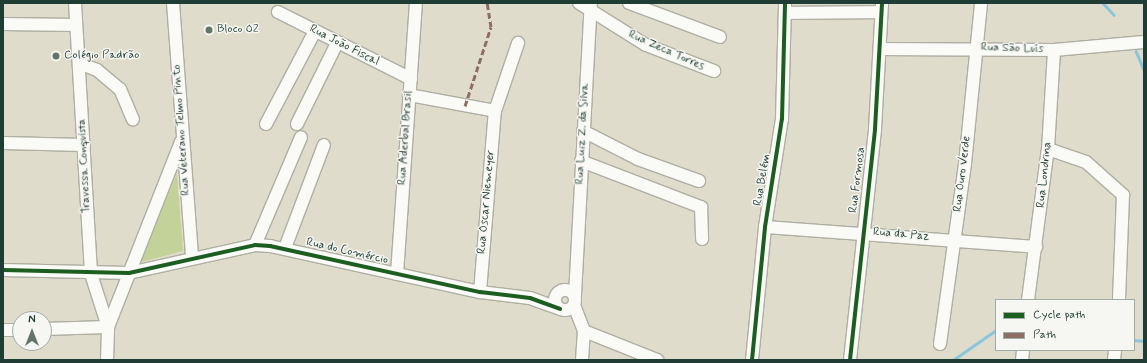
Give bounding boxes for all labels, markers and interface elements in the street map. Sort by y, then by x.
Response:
street label: Rua João Fiscal [307,22,381,70]
place label: Bloco O2 [217,23,259,37]
marker: Bloco O2 [204,25,214,35]
street label: Rua Zeca Torres [625,28,707,74]
street label: Rua São Luís [980,41,1044,57]
place label: Colégio Padrão [64,49,138,63]
marker: Colégio Padrão [51,51,61,61]
street label: Rua Veterano Telmo Pinto [170,64,194,196]
street label: Rua Luiz Z. da Silva [573,84,593,184]
street label: Rua Aderbal Brasil [396,90,416,186]
street label: Travessa Conquista [75,117,95,215]
street label: Rua Ouro Verde [951,136,975,212]
street label: Rua Londrina [1034,140,1056,210]
street label: Rua Formosa [847,145,869,215]
street label: Rua Oscar Niemeyer [475,149,499,255]
street label: Rua Belém [751,153,775,207]
street label: Rua da Paz [873,225,929,245]
street label: Rua do Comércio [304,236,390,268]
legend [995,299,1135,351]
text: Cycle path [1033,307,1085,323]
north arrow [12,311,52,351]
text: N [28,313,36,327]
text: Path [1033,327,1056,343]

